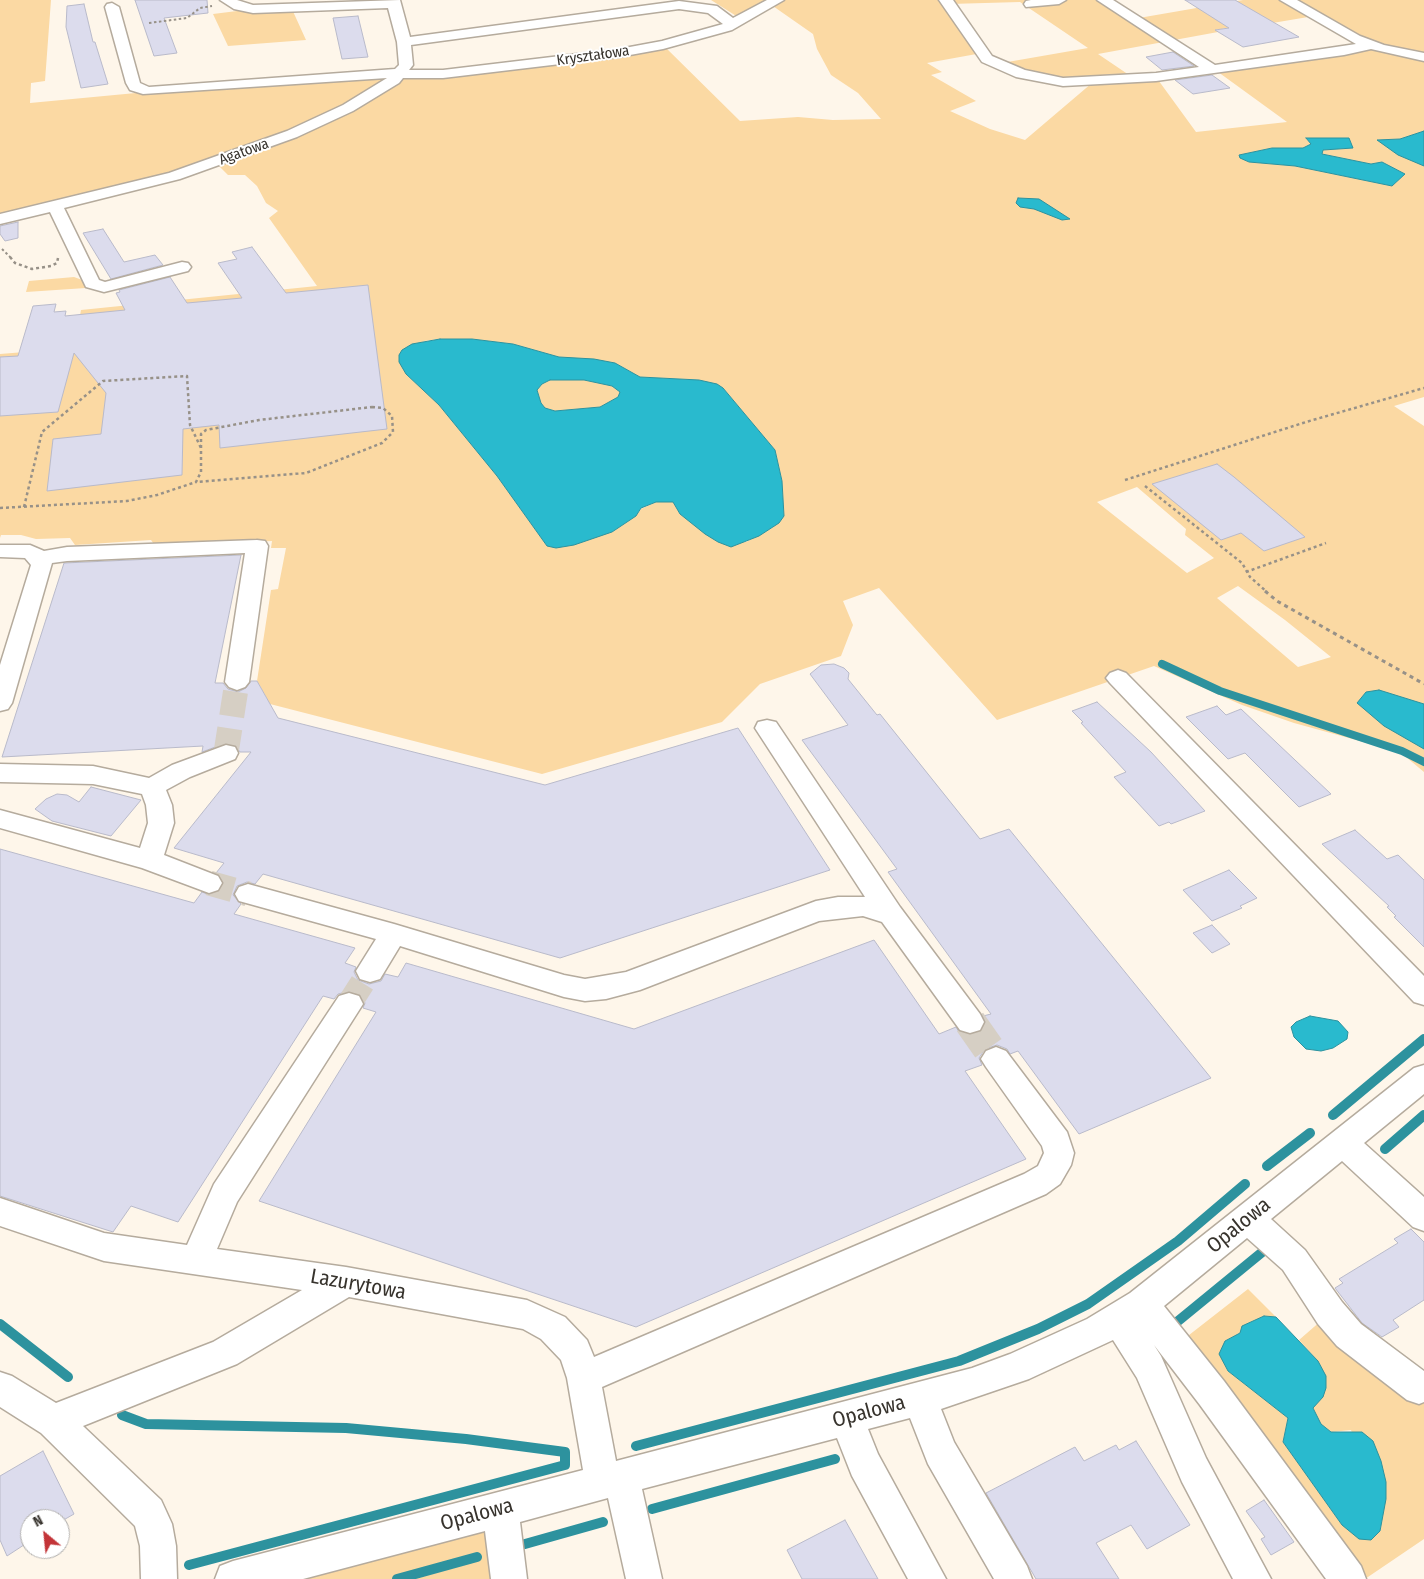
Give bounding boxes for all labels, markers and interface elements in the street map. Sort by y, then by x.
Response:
street label: Kryształowa [556,42,630,70]
street label: Agatowa [217,135,271,169]
street label: Opalowa [1202,1193,1276,1259]
street label: Lazurytowa [308,1264,408,1306]
street label: Opalowa [830,1390,908,1434]
street label: Opalowa [438,1493,516,1537]
north arrow [20,1509,70,1559]
text: N [30,1512,46,1531]

